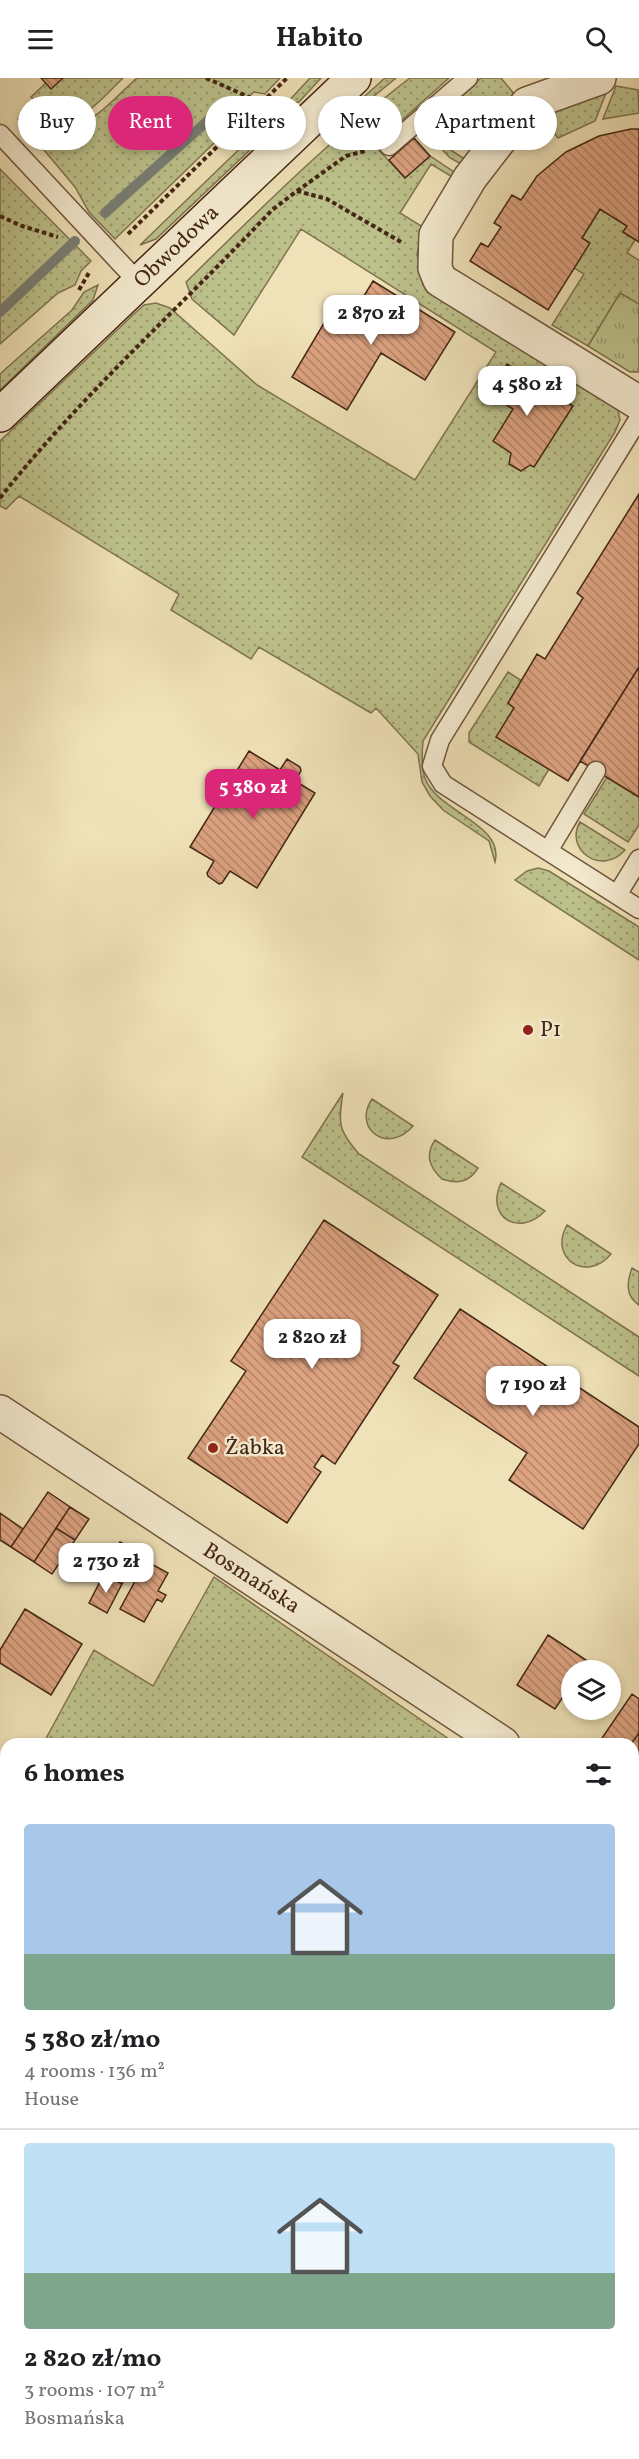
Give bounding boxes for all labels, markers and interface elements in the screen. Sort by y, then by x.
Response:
text: Habito [276,20,363,58]
icon: menu [24,23,57,56]
icon: search [582,23,615,56]
chip: Buy [18,96,96,150]
chip: Rent [108,96,193,150]
chip: Filters [205,96,306,150]
chip: New [318,96,402,150]
chip: Apartment [414,96,557,150]
street label: Obwodowa [127,198,227,296]
pin: 2 870 zł [309,295,433,346]
text: 2 870 zł [337,300,405,328]
pin: 4 580 zł [465,366,589,417]
text: 4 580 zł [492,371,562,399]
pin: 5 380 zł [191,769,315,820]
text: 5 380 zł [219,774,287,802]
place label: P1 [540,1015,561,1046]
marker: P1 [521,1023,535,1037]
pin: 2 820 zł [250,1319,374,1370]
text: 2 820 zł [278,1324,346,1352]
pin: 7 190 zł [471,1366,595,1417]
text: 7 190 zł [500,1371,566,1399]
place label: Żabka [225,1433,285,1464]
marker: Żabka [206,1441,220,1455]
street label: Bosmańska [196,1536,306,1622]
pin: 2 730 zł [44,1543,168,1594]
text: 2 730 zł [73,1548,139,1576]
map controls [561,1660,621,1720]
button: layers [561,1660,621,1720]
text: 6 homes [24,1756,125,1792]
icon: filters [582,1758,615,1791]
icon: home [266,1863,374,1971]
text: 5 380 zł/mo [24,2022,160,2058]
text: 4 rooms · 136 m² [24,2058,165,2086]
text: House [24,2086,79,2114]
icon: home [266,2182,374,2290]
text: 2 820 zł/mo [24,2341,161,2377]
text: 3 rooms · 107 m² [24,2377,165,2405]
text: Bosmańska [24,2405,125,2433]

